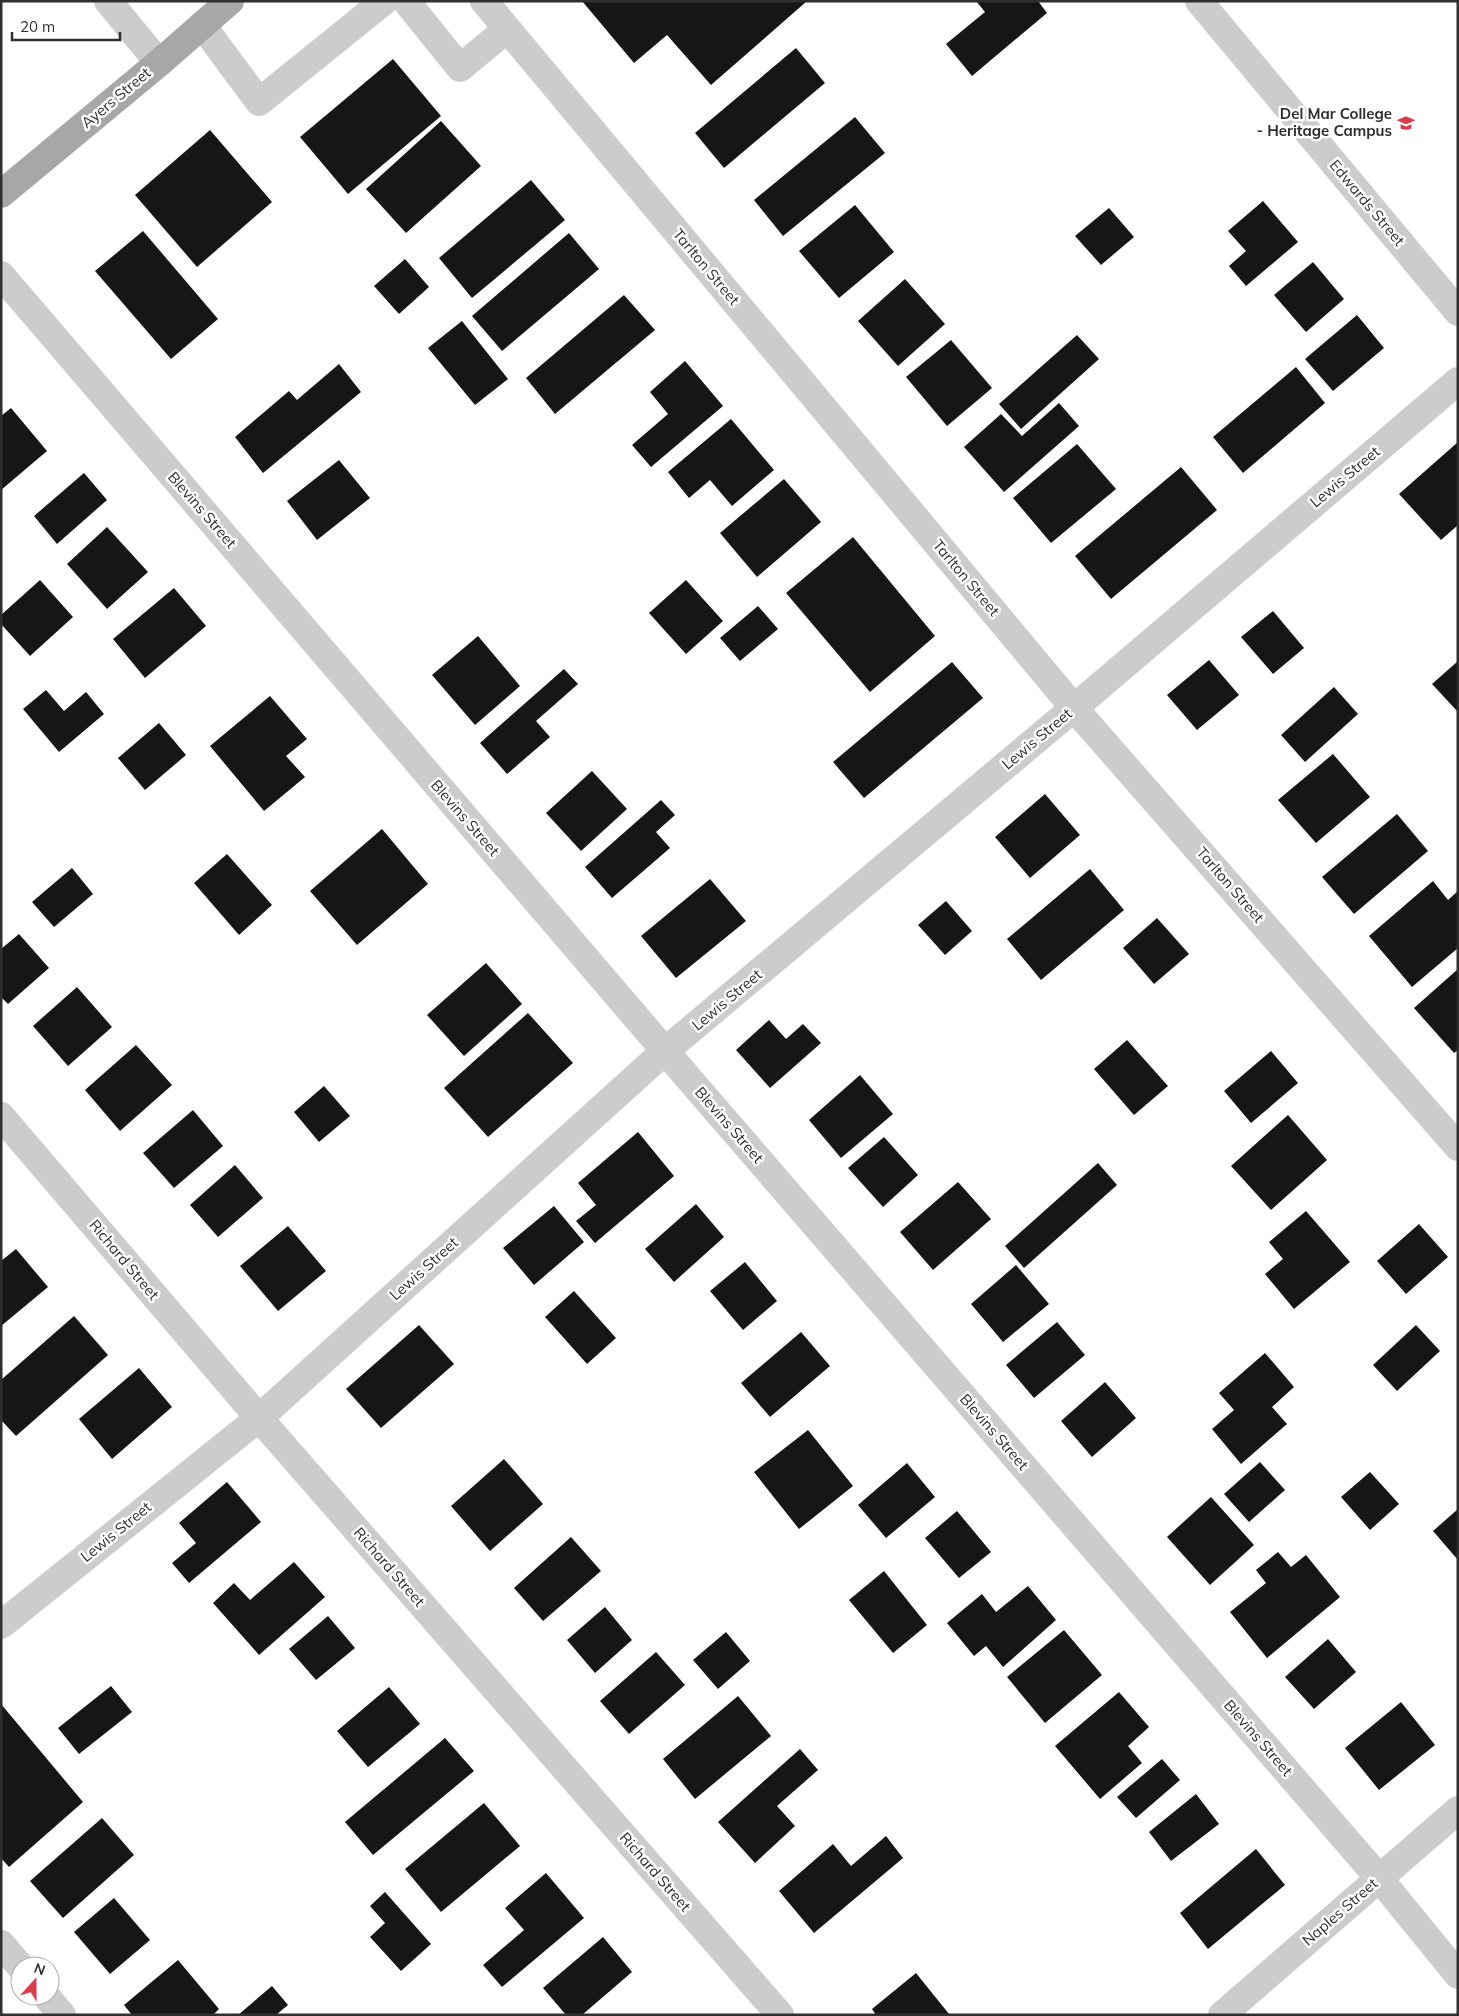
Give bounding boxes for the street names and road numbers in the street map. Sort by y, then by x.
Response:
street label: Ayers Street [77,63,154,132]
street label: Edwards Street [1326,156,1409,250]
street label: Tarlton Street [669,225,744,309]
street label: Lewis Street [1306,442,1384,511]
street label: Blevins Street [164,468,241,552]
street label: Tarlton Street [929,536,1004,620]
street label: Lewis Street [998,704,1076,773]
street label: Blevins Street [427,776,504,860]
street label: Tarlton Street [1192,843,1268,926]
street label: Lewis Street [688,965,766,1034]
street label: Blevins Street [691,1083,768,1167]
street label: Richard Street [85,1216,163,1304]
street label: Lewis Street [385,1233,462,1304]
street label: Blevins Street [956,1390,1033,1474]
street label: Lewis Street [76,1497,155,1566]
street label: Richard Street [350,1523,429,1610]
street label: Blevins Street [1220,1696,1297,1780]
street label: Richard Street [616,1828,695,1915]
street label: Naples Street [1298,1874,1381,1950]

